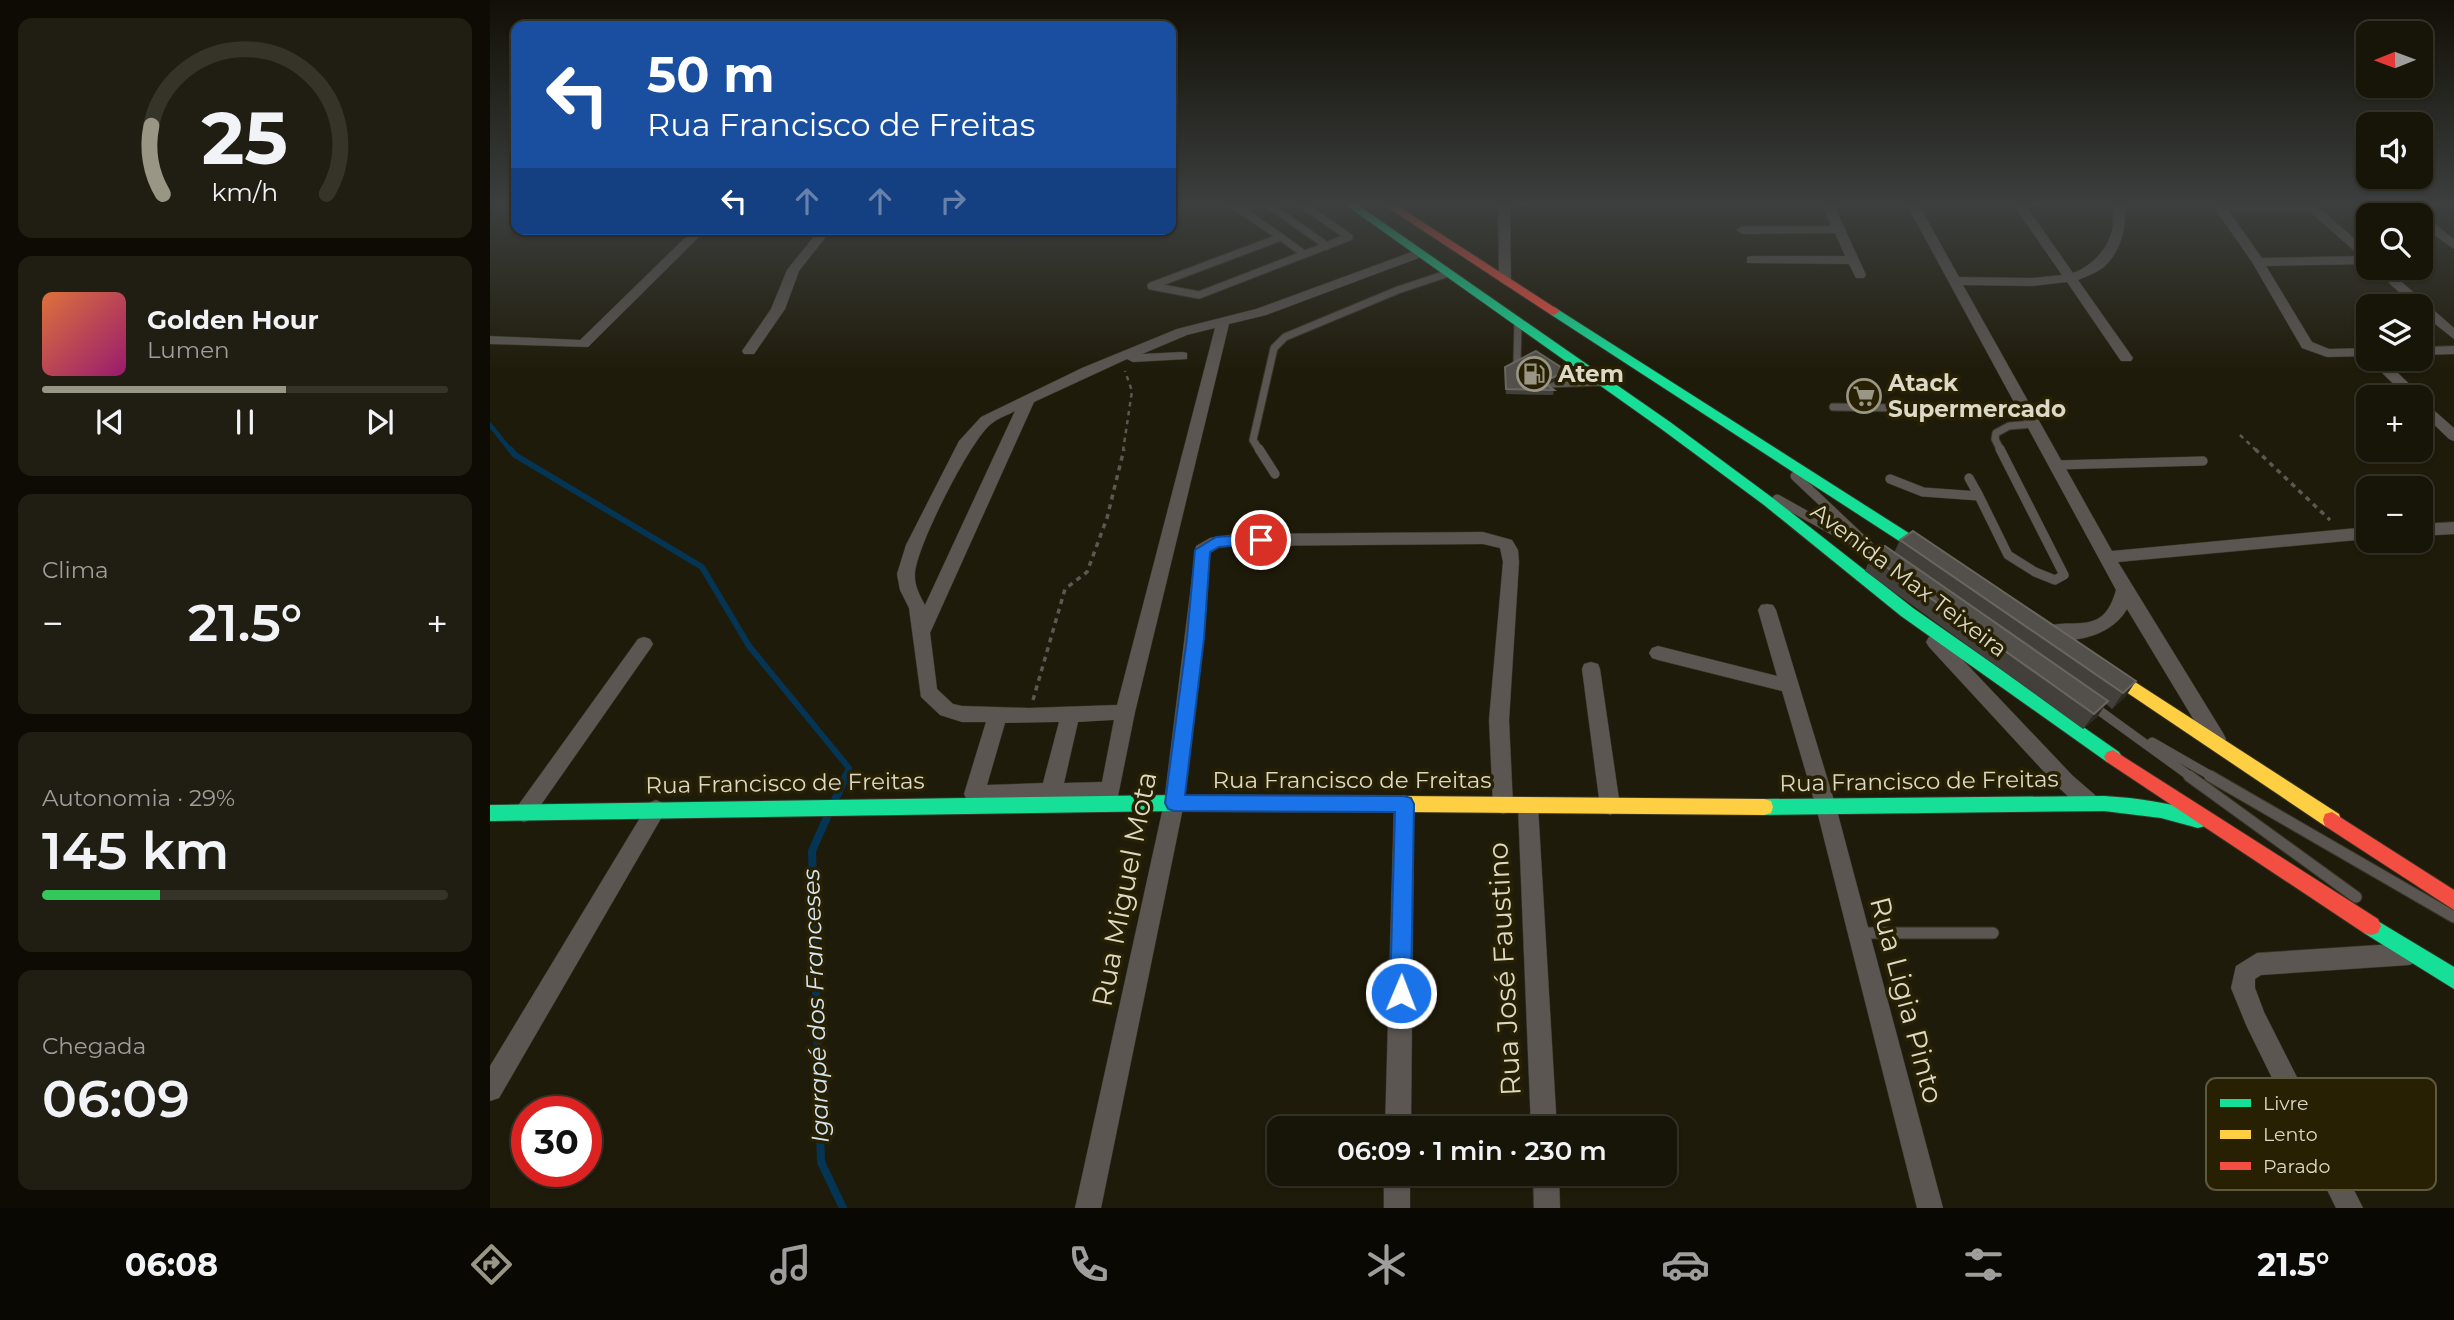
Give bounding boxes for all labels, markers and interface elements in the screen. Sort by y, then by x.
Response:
north arrow [2356,21,2432,98]
map controls [2356,21,2433,553]
text: 50 m [647,45,775,104]
icon: left [532,49,623,140]
text: 25 [202,94,288,182]
text: Rua Francisco de Freitas [647,105,1035,144]
button: sound [2356,112,2433,189]
text: km/h [212,177,278,207]
icon: left [715,182,753,220]
icon: ahead [788,182,826,220]
icon: ahead [861,182,899,220]
icon: right [934,182,972,220]
button: search [2356,203,2433,280]
button: layers [2356,294,2433,371]
text: Golden Hour [147,304,319,336]
text: Lumen [147,336,230,364]
fuel station icon: Atem [1515,355,1553,393]
place label: Atem [1557,360,1624,388]
place label: Atack Supermercado [1887,369,2066,423]
supermarket icon: Atack Supermercado [1845,377,1883,415]
button: + [2356,385,2433,462]
icon: previous [91,403,129,441]
icon: pause [226,403,264,441]
icon: next [361,403,399,441]
button: − [2356,476,2433,553]
street label: Avenida Max Teixeira [1805,497,2013,663]
pin [1231,510,1291,570]
icon: arrive [1242,521,1280,559]
text: Clima [42,556,109,584]
text: 21.5° [188,591,302,654]
text: − [42,600,64,647]
text: + [426,600,448,647]
street label: Rua Francisco de Freitas [1779,765,2059,797]
street label: Rua Francisco de Freitas [1212,766,1492,794]
street label: Rua Francisco de Freitas [645,767,925,799]
street label: Rua Miguel Mota [1085,769,1163,1009]
text: Autonomia · 29% [42,784,235,812]
text: 145 km [42,819,229,882]
street label: Rua José Faustino [1480,841,1528,1097]
water label: Igarapé dos Franceses [796,868,835,1144]
street label: Rua Ligia Pinto [1863,893,1951,1107]
position arrow [1364,956,1438,1030]
text: Chegada [42,1032,146,1060]
text: 06:09 [42,1067,190,1130]
legend [2206,1078,2436,1190]
text: Livre [2263,1092,2308,1115]
speed limit sign: 30 [511,1096,602,1187]
text: Lento [2263,1123,2318,1146]
text: 06:09 · 1 min · 230 m [1337,1135,1607,1167]
text: Parado [2263,1155,2331,1178]
icon: directions [467,1240,516,1289]
icon: music [766,1240,815,1289]
icon: phone [1064,1240,1113,1289]
icon: climate [1362,1240,1411,1289]
icon: car [1661,1240,1710,1289]
icon: filters [1959,1240,2008,1289]
text: 06:08 [125,1245,218,1284]
text: 21.5° [2257,1245,2329,1284]

